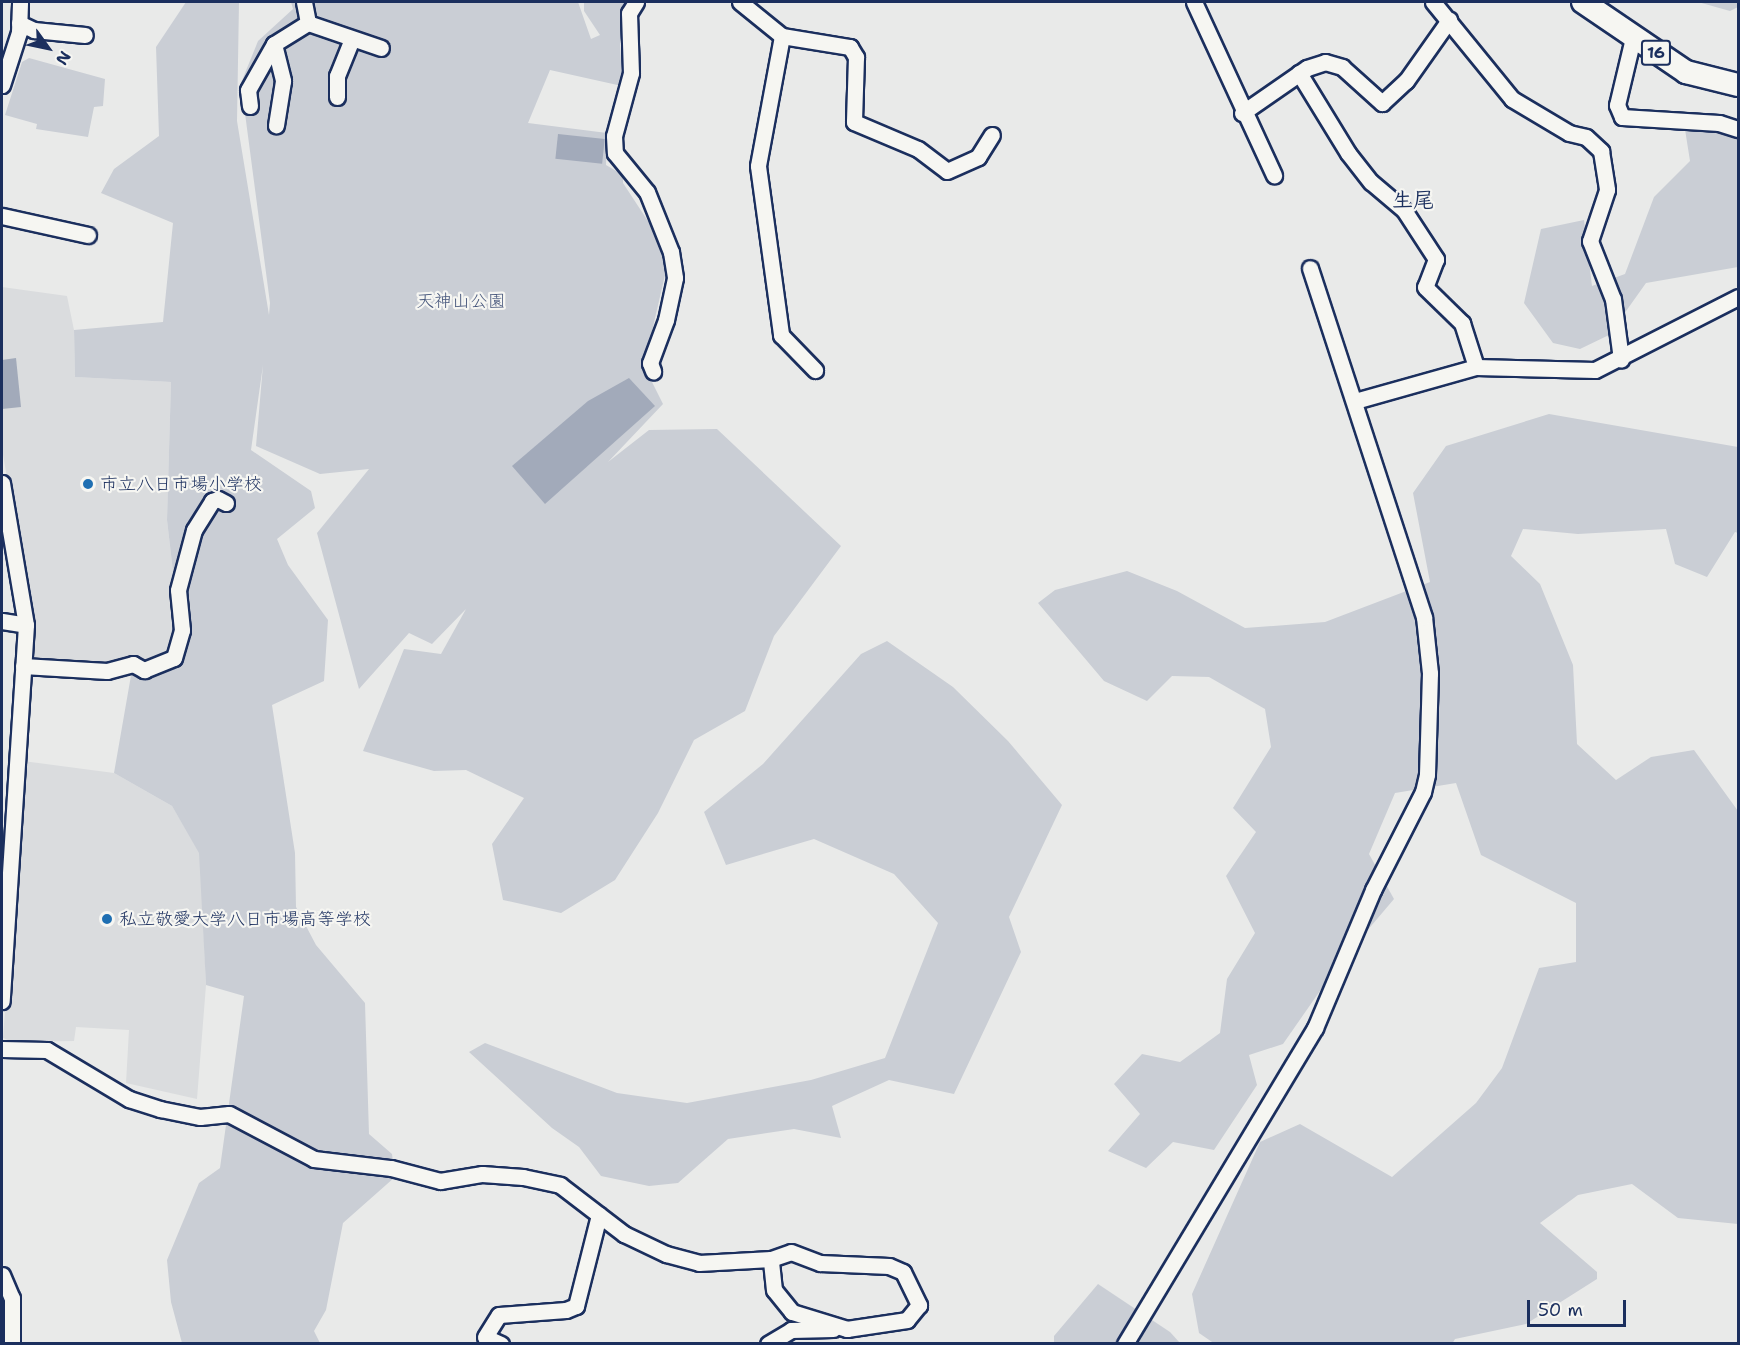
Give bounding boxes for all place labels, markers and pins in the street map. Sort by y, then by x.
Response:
place label: 市立八日市場小学校 [100,473,262,495]
marker: 市立八日市場小学校 [81,477,95,491]
place label: 私立敬愛大学八日市場高等学校 [119,908,371,930]
marker: 私立敬愛大学八日市場高等学校 [100,912,114,926]

